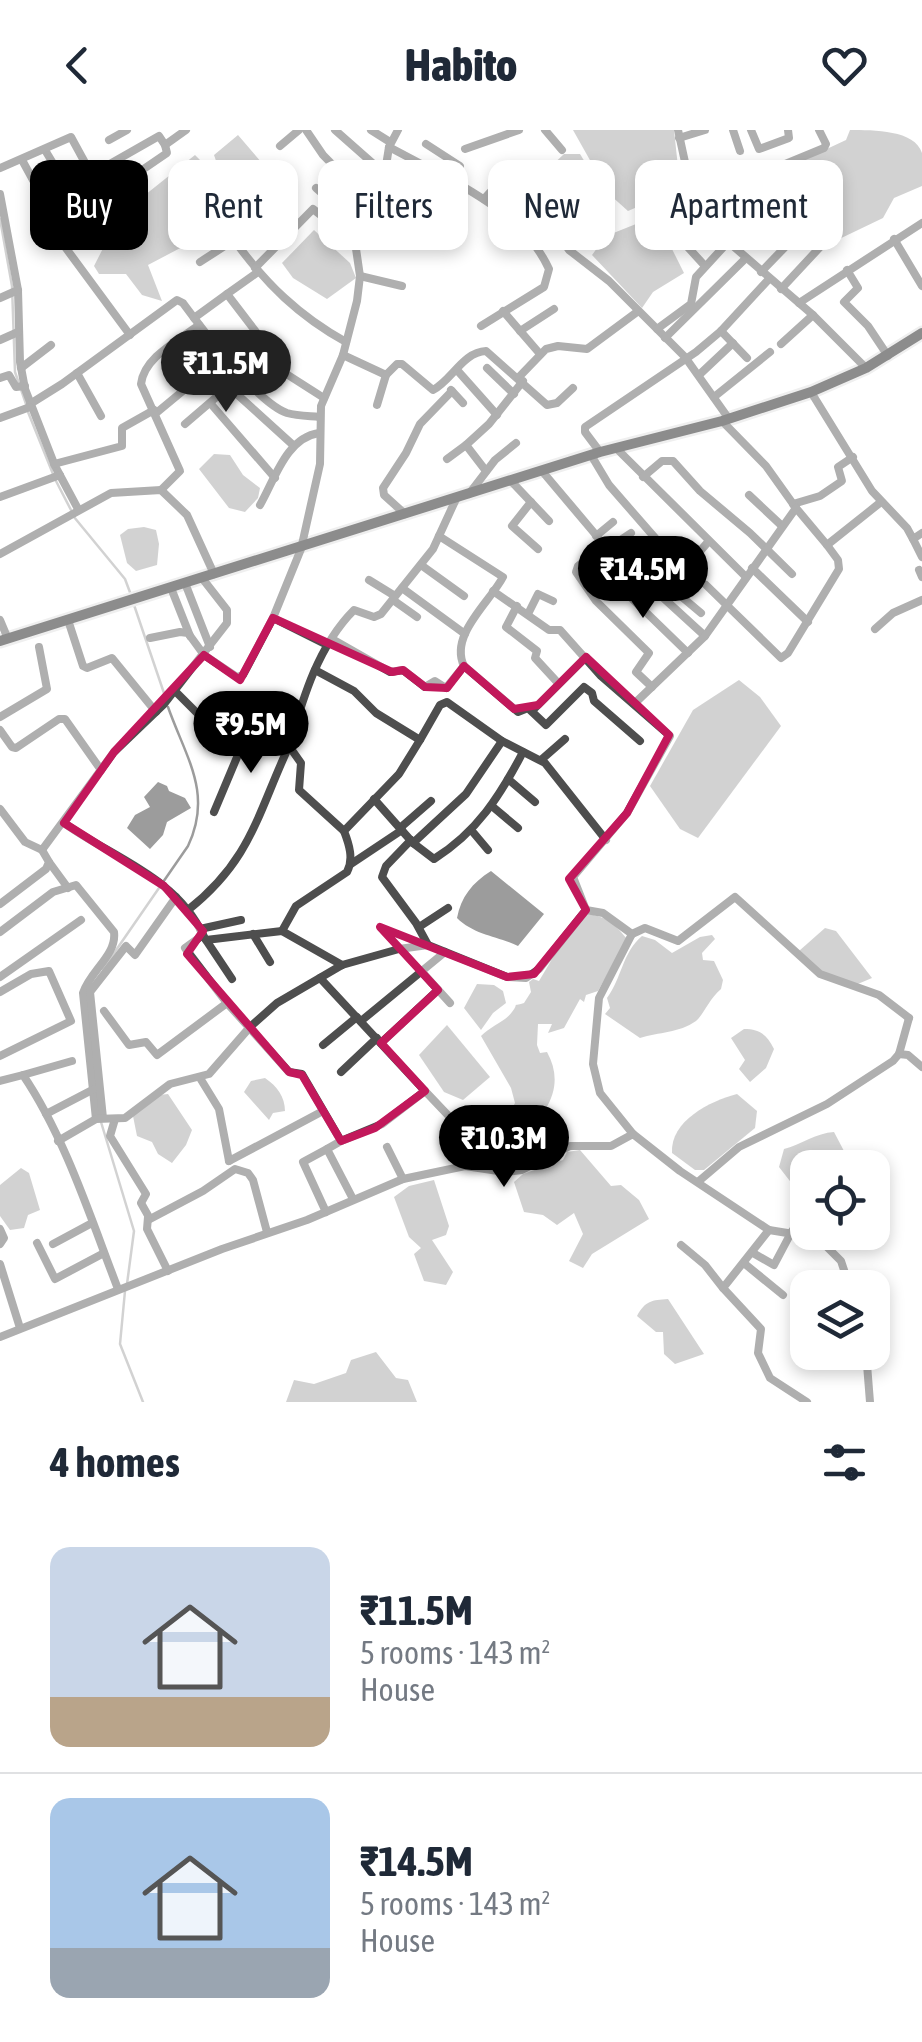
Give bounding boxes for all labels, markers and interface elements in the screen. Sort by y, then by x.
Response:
icon: back [50,38,105,93]
icon: heart [817,38,872,93]
text: Habito [405,39,517,91]
chip: Buy [30,160,148,250]
chip: Rent [168,160,298,250]
chip: Filters [318,160,468,250]
chip: New [488,160,615,250]
chip: Apartment [635,160,843,250]
pin: ₹11.5M [145,330,307,415]
text: ₹11.5M [183,344,269,381]
pin: ₹14.5M [562,536,724,621]
text: ₹14.5M [600,550,686,587]
pin: ₹9.5M [181,691,321,776]
text: ₹9.5M [216,705,286,742]
pin: ₹10.3M [423,1105,585,1190]
text: ₹10.3M [461,1119,547,1156]
map controls [790,1150,890,1370]
button: locate [790,1150,890,1250]
button: layers [790,1270,890,1370]
icon: filters [817,1435,872,1490]
text: 4 homes [50,1438,180,1486]
text: ₹11.5M [360,1586,473,1634]
icon: home [130,1587,250,1707]
text: 5 rooms · 143 m² [360,1634,550,1671]
text: House [360,1671,435,1708]
text: ₹14.5M [360,1837,473,1885]
icon: home [130,1838,250,1958]
text: 5 rooms · 143 m² [360,1885,550,1922]
text: House [360,1922,435,1959]

